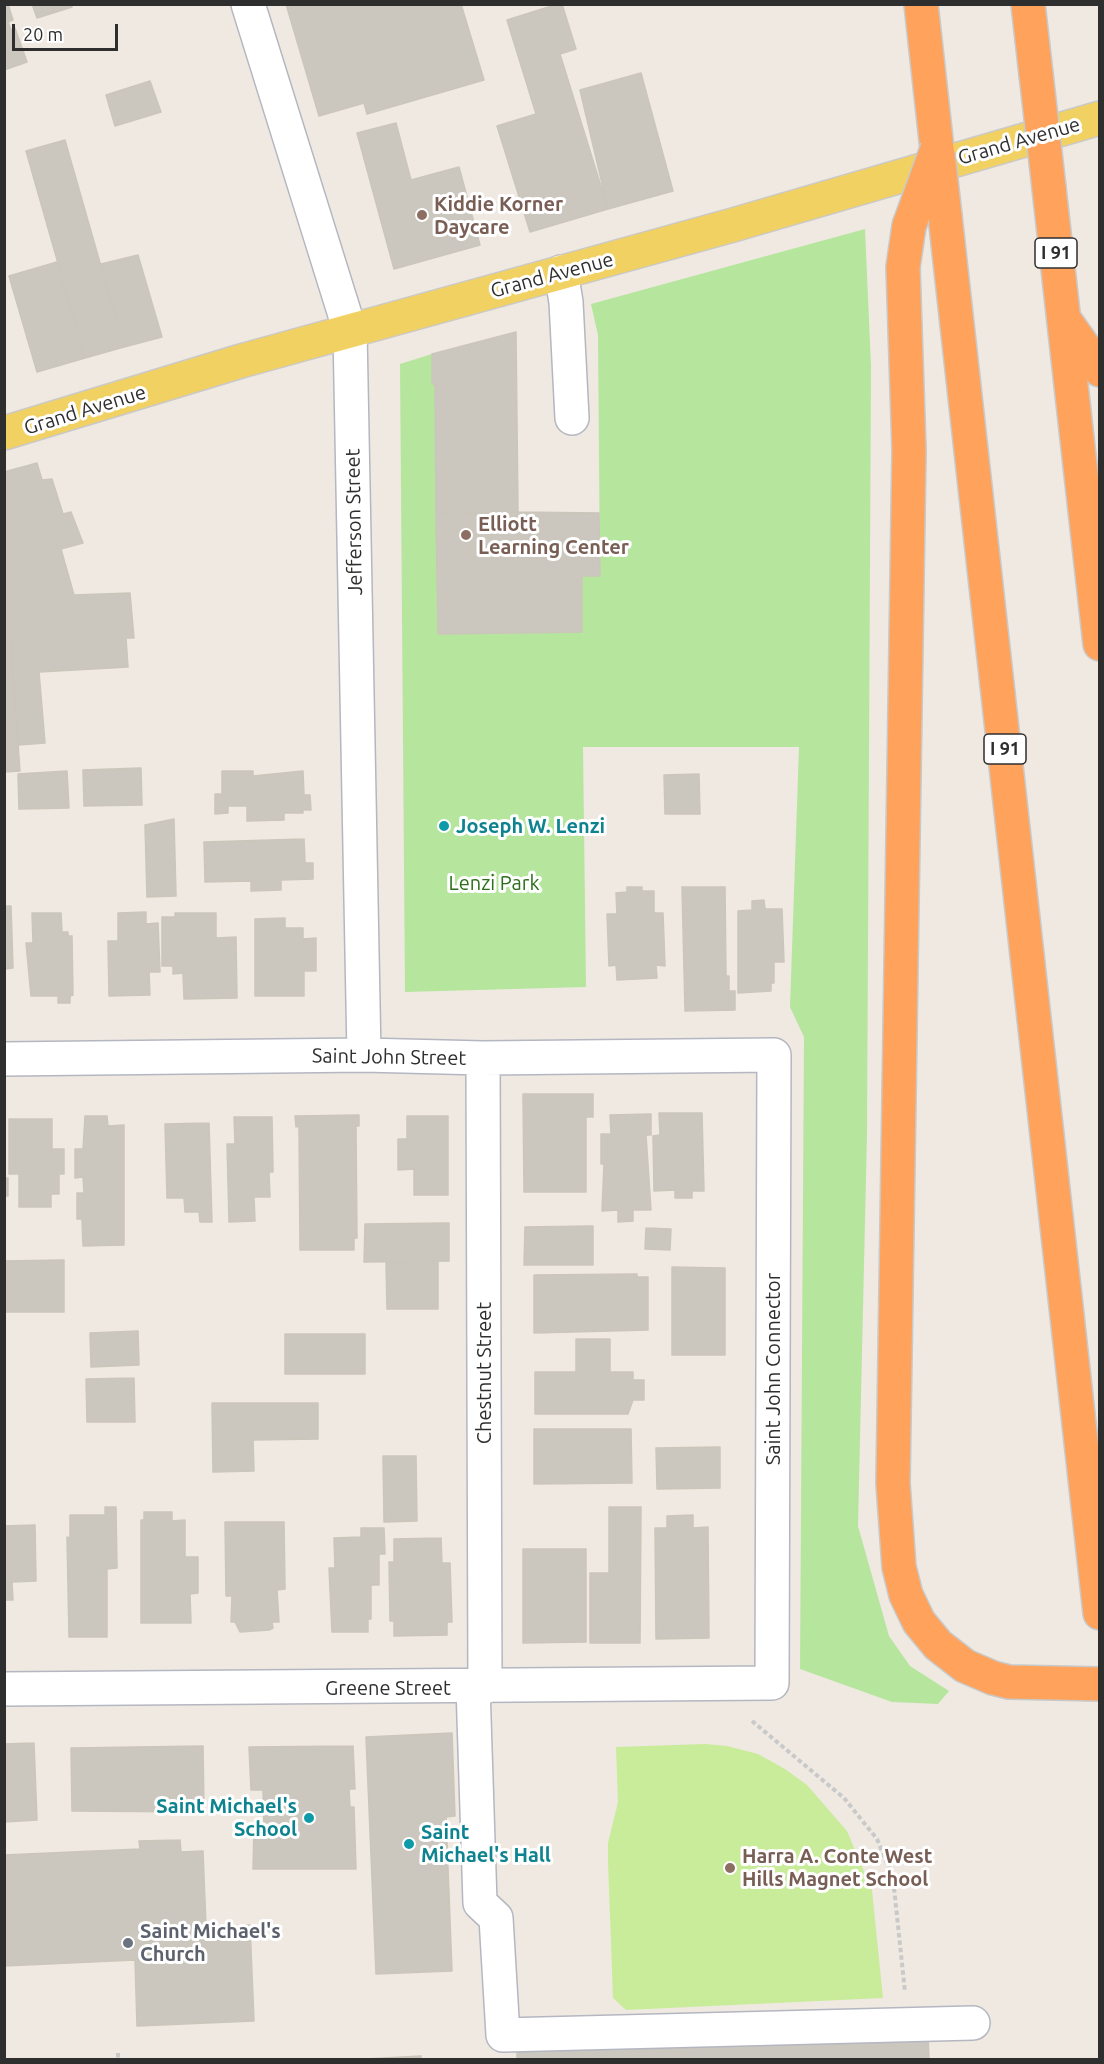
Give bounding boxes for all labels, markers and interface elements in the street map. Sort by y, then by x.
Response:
scale bar [15,12,122,50]
text: 20 m [23,24,63,44]
street label: Grand Avenue [955,112,1083,170]
place label: Kiddie Korner Daycare [434,192,563,239]
marker: Kiddie Korner Daycare [415,208,429,222]
road number: I 91 [1035,238,1077,268]
street label: Grand Avenue [488,247,616,303]
street label: Grand Avenue [21,380,149,440]
street label: Jefferson Street [341,448,367,596]
place label: Elliott Learning Center [478,512,629,559]
marker: Elliott Learning Center [459,528,473,542]
road number: I 91 [984,734,1026,764]
place label: Joseph W. Lenzi [456,814,605,838]
marker: Joseph W. Lenzi [437,819,451,833]
park label: Lenzi Park [448,871,540,895]
street label: Saint John Street [312,1044,466,1070]
street label: Saint John Connector [761,1273,785,1465]
street label: Chestnut Street [472,1302,496,1444]
street label: Greene Street [325,1676,451,1700]
place label: Saint Michael's School [156,1794,297,1841]
marker: Saint Michael's School [302,1811,316,1825]
place label: Saint Michael's Hall [421,1820,551,1867]
marker: Saint Michael's Hall [402,1837,416,1851]
place label: Harra A. Conte West Hills Magnet School [742,1844,932,1891]
marker: Harra A. Conte West Hills Magnet School [723,1861,737,1875]
place label: Saint Michael's Church [140,1919,281,1966]
marker: Saint Michael's Church [121,1936,135,1950]

